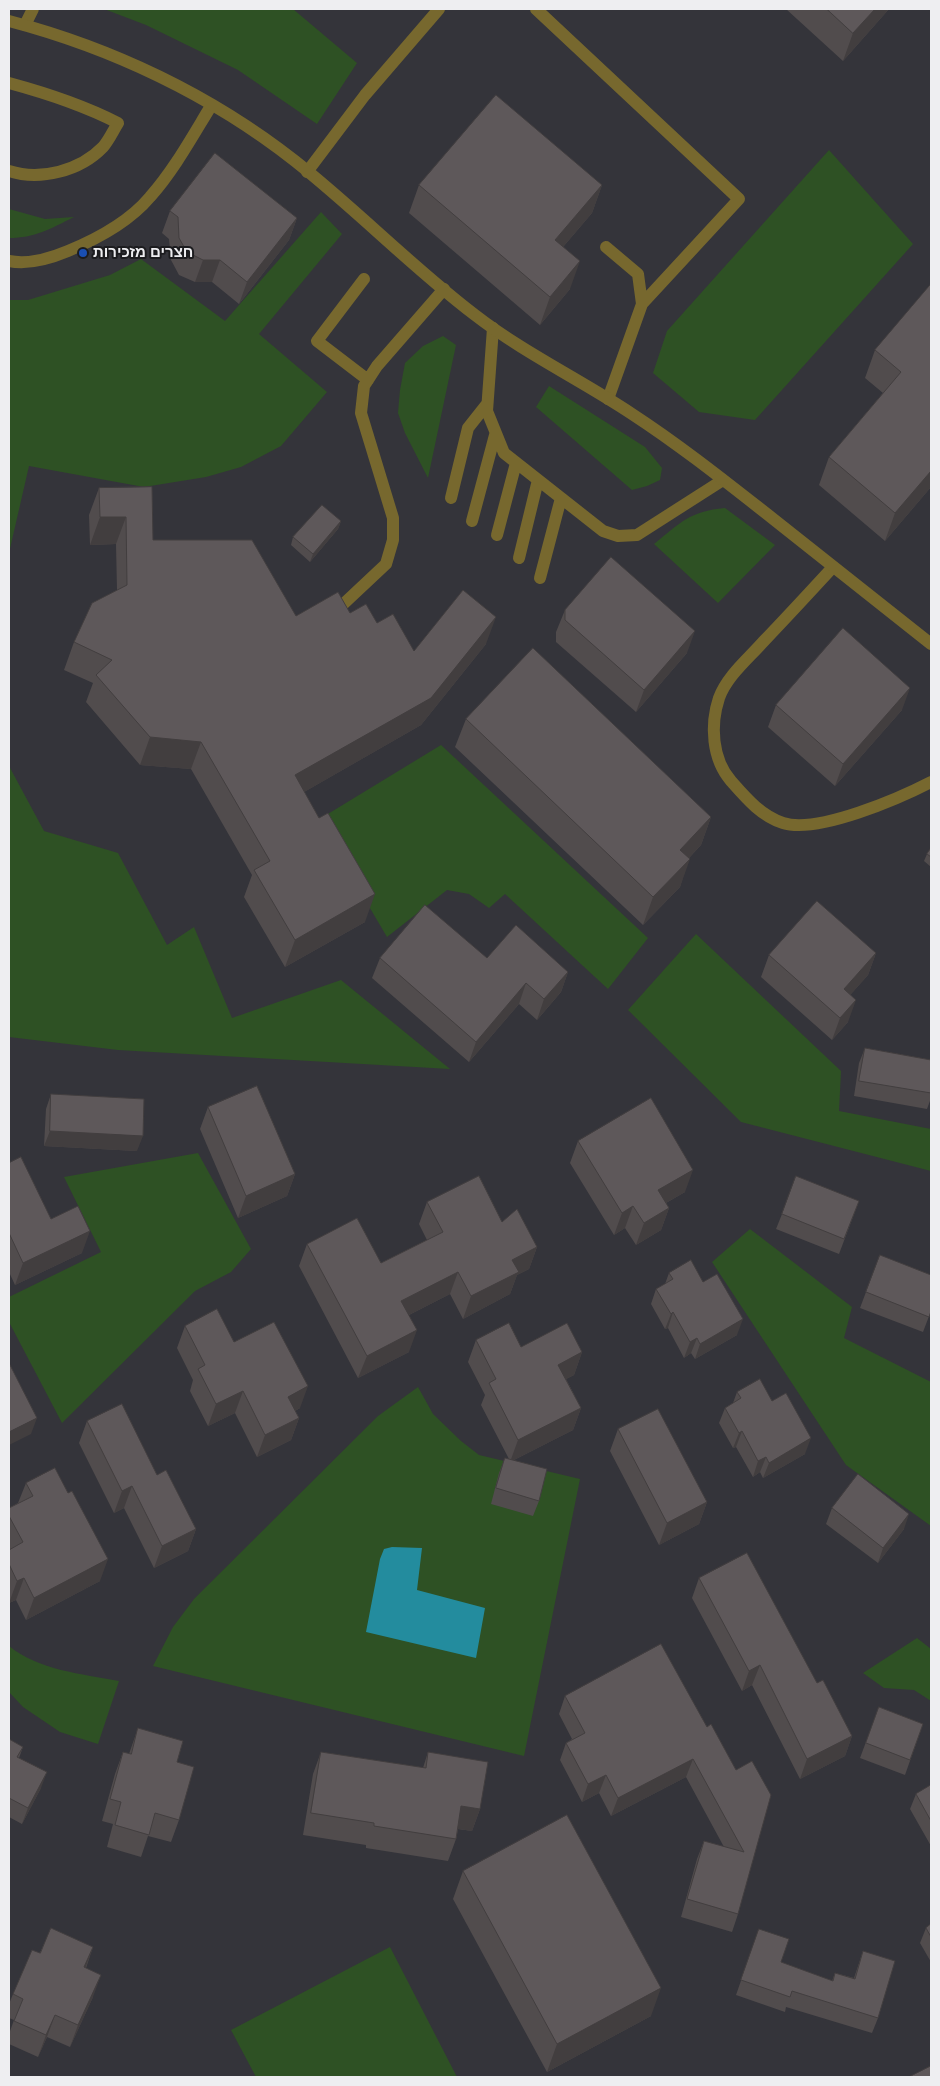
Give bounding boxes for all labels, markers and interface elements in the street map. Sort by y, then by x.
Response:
place label: חצרים מזכירות [93,244,193,262]
marker: חצרים מזכירות [77,247,89,259]

